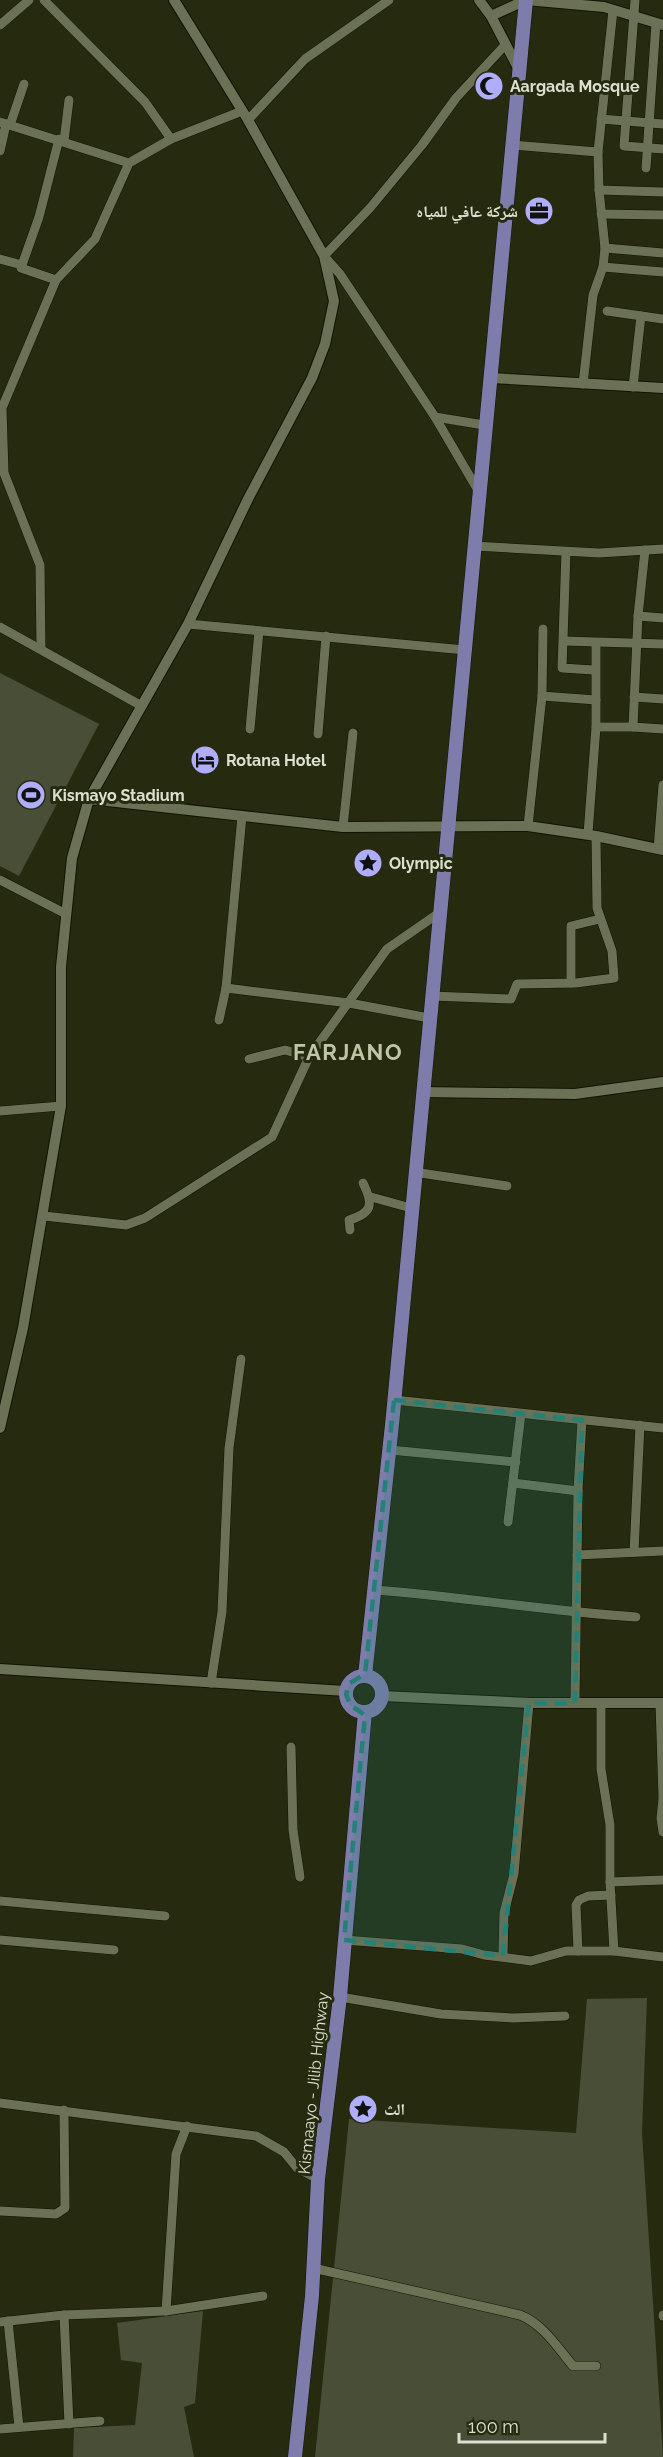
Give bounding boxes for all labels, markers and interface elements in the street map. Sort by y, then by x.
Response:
mosque icon: Aargada Mosque [473,70,505,102]
place label: Aargada Mosque [510,77,640,96]
office icon: شركة عافي للمياه [523,195,555,227]
place label: شركة عافي للمياه [416,202,518,224]
hotel icon: Rotana Hotel [189,744,221,776]
place label: Rotana Hotel [226,751,327,770]
sports icon: Kismayo Stadium [15,779,47,811]
place label: Kismayo Stadium [52,786,185,805]
place icon: Olympic [352,847,384,879]
place label: Olympic [389,854,453,873]
district label: FARJANO [293,1039,403,1065]
street label: Kismaayo - Jilib Highway [294,1991,333,2175]
place icon: الث [347,2093,379,2125]
place label: الث [384,2100,405,2119]
scale bar [459,2406,604,2444]
text: 100 m [468,2416,519,2437]

